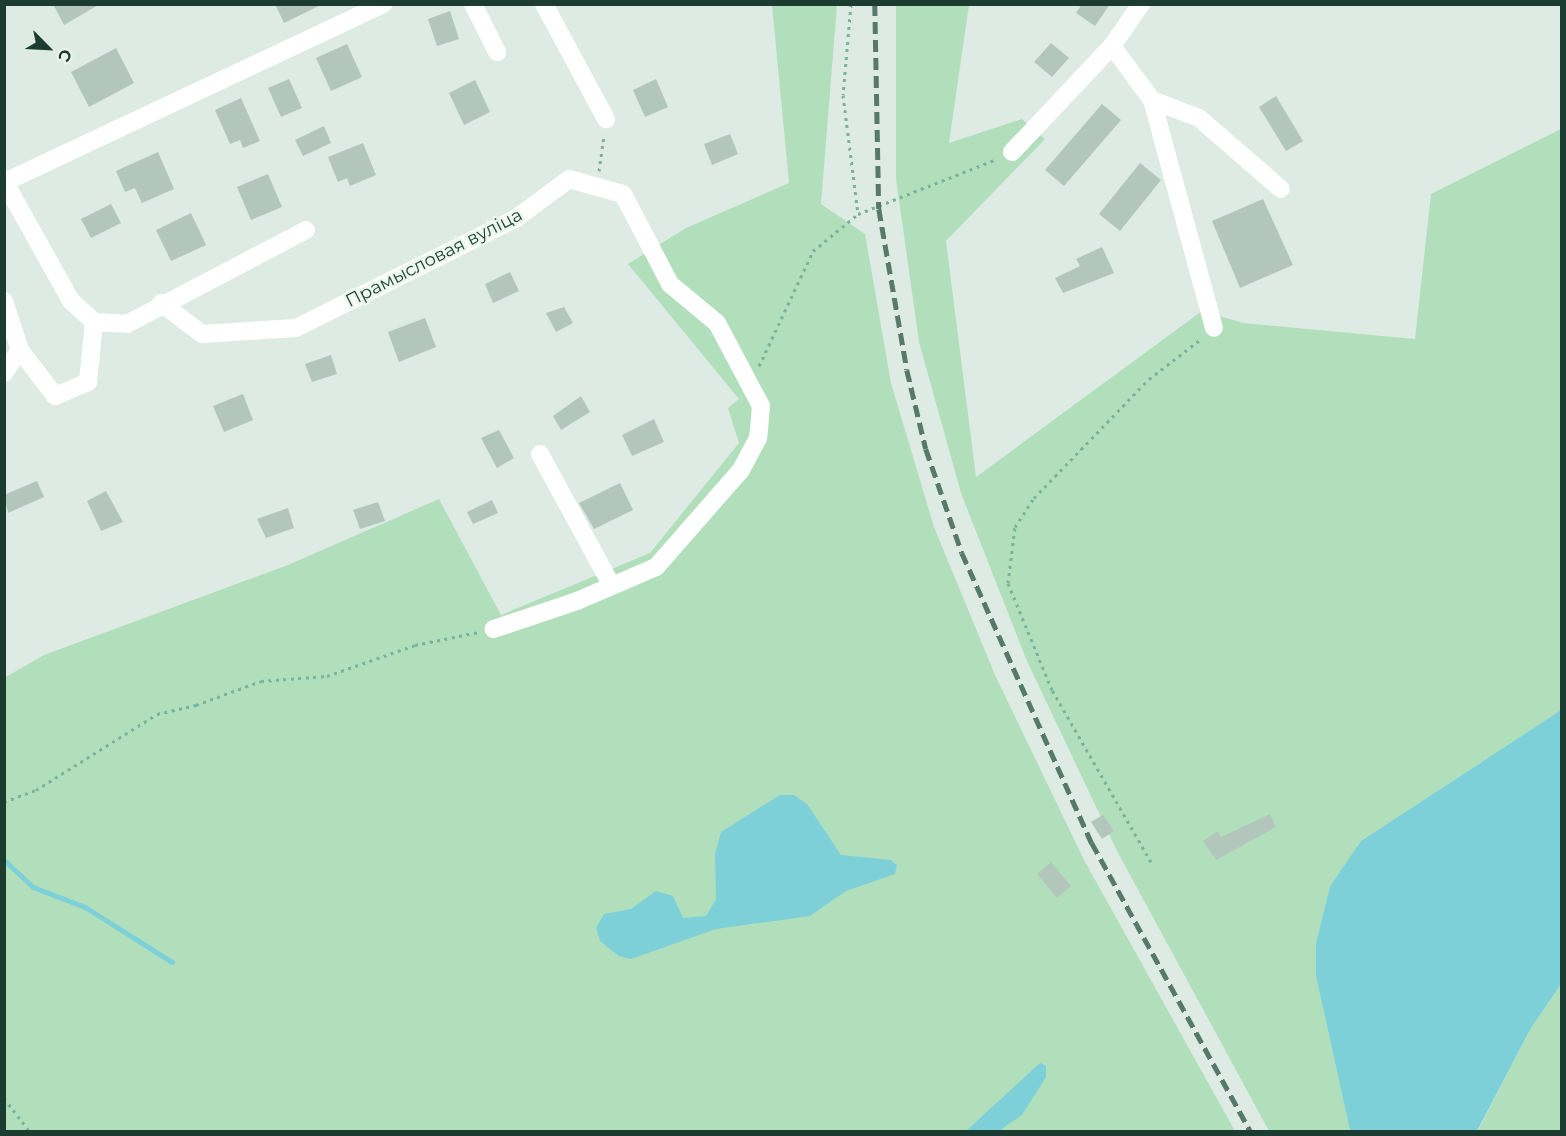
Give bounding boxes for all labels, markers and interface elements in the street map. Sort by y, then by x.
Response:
north arrow [18,18,78,78]
text: С [54,46,76,65]
street label: Прамысловая вуліца [342,204,526,312]

